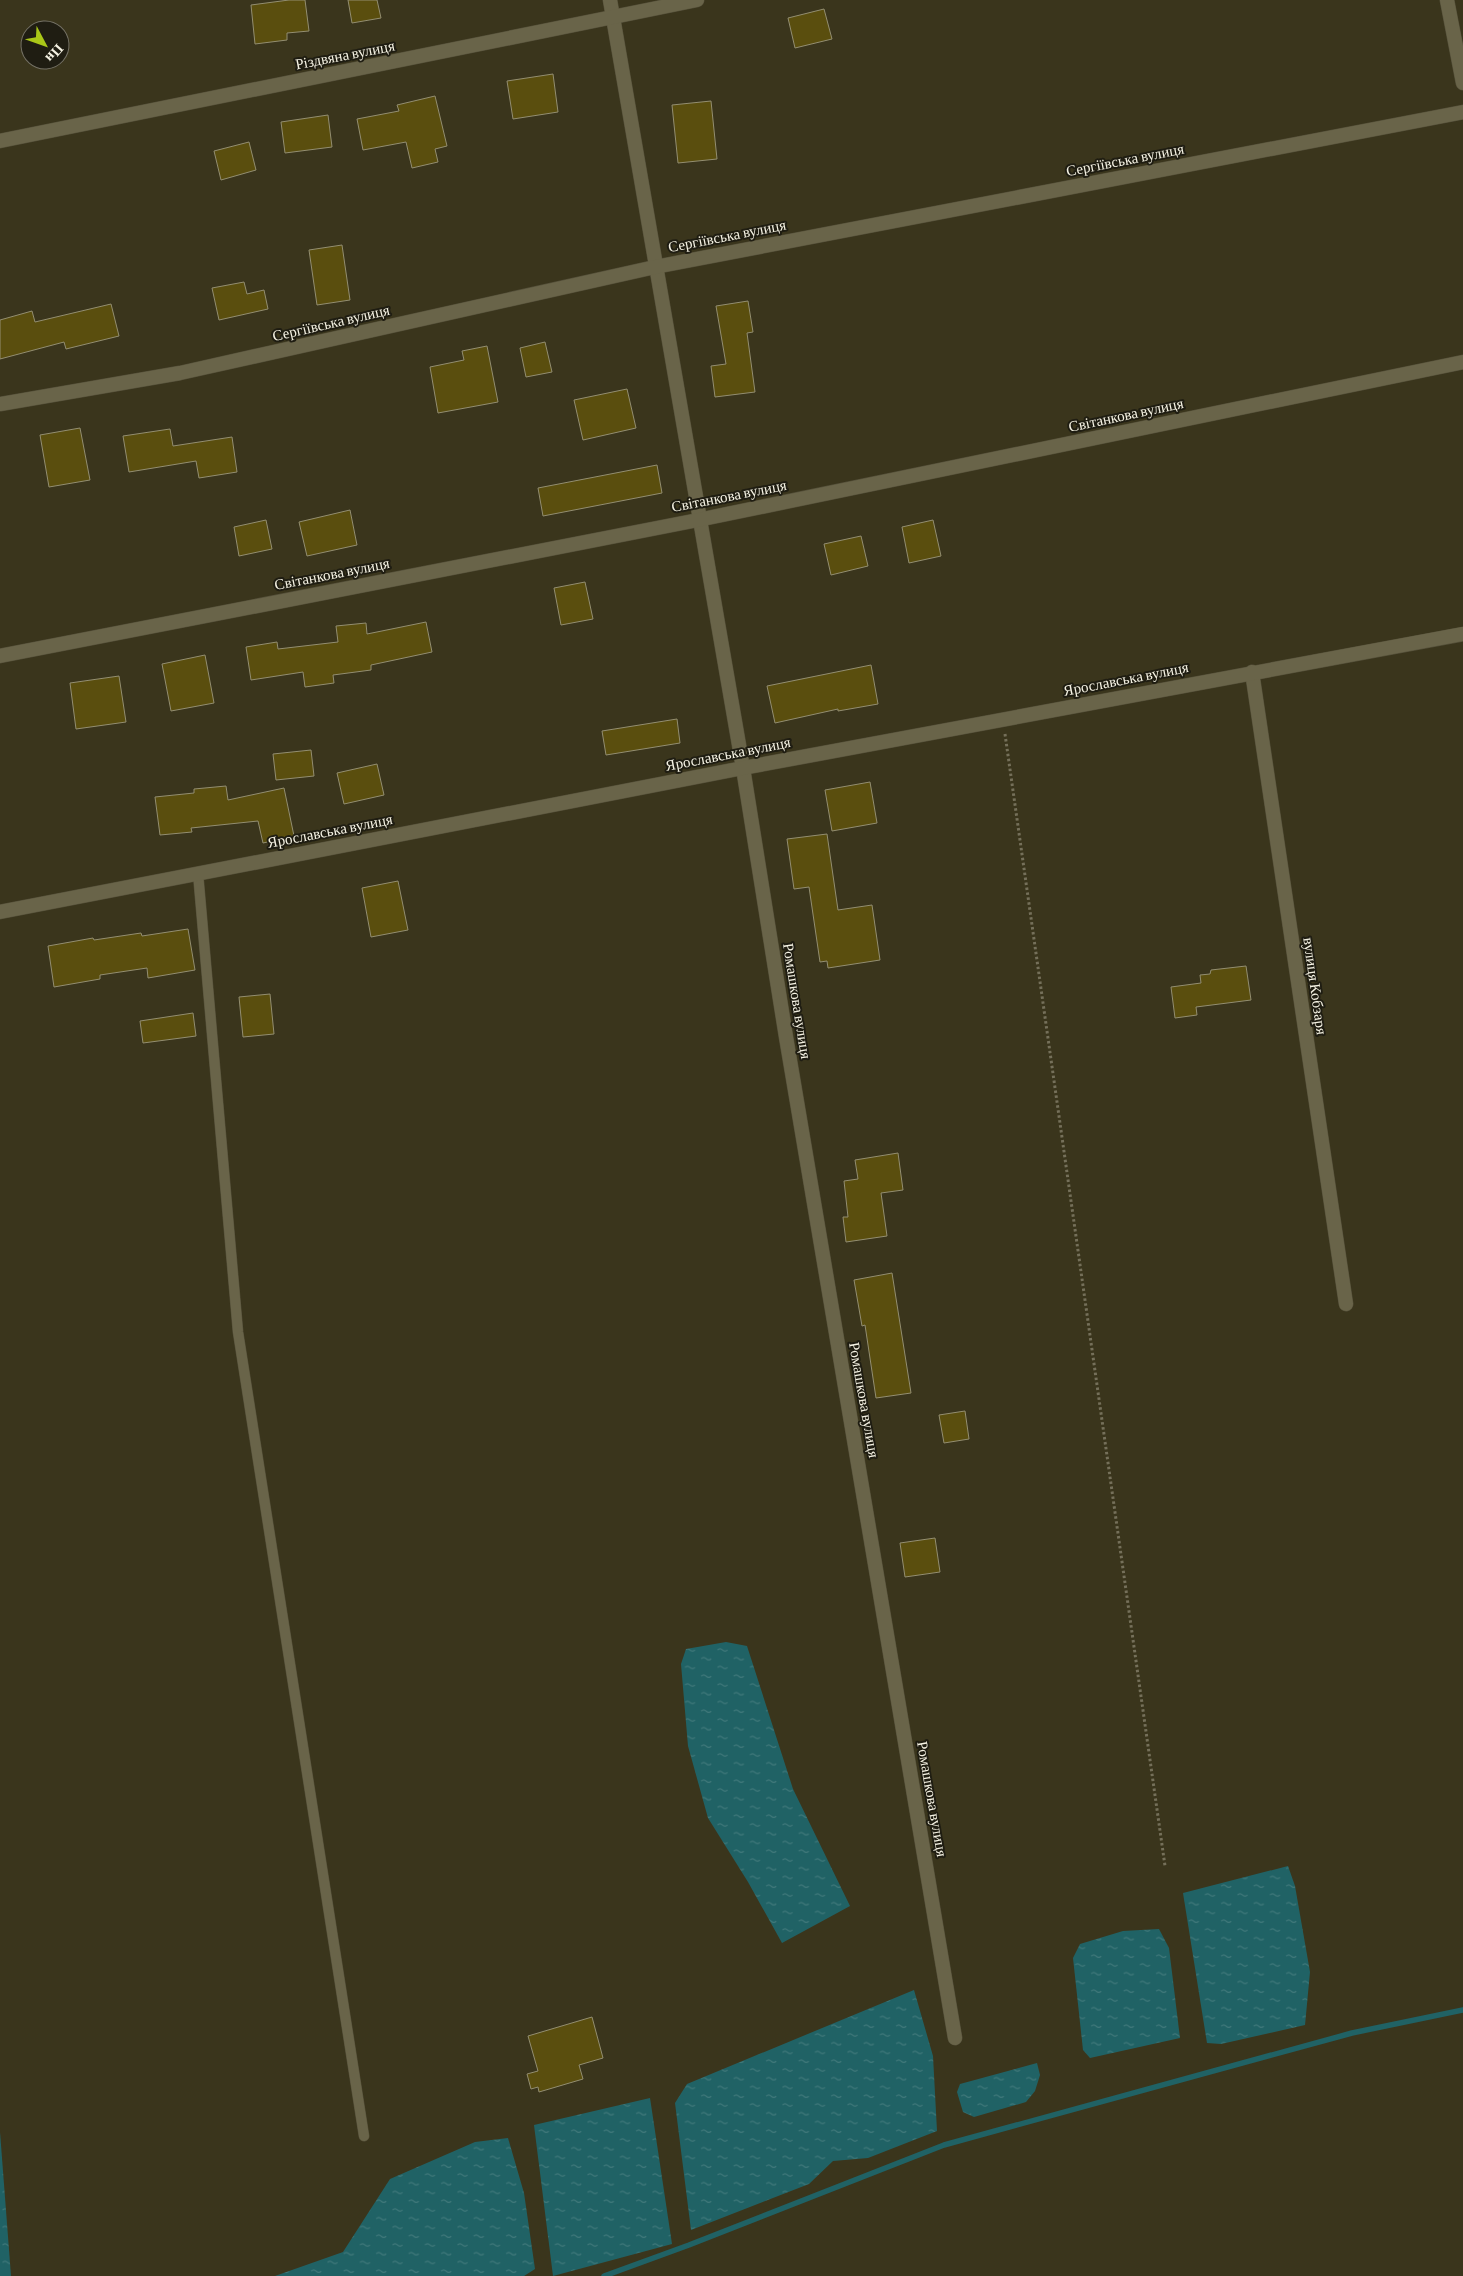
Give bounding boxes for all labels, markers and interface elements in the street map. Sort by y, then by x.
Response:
north arrow [20,20,70,70]
street label: Різдвяна вулиця [294,37,396,72]
text: Пн [43,41,67,66]
street label: Сергіївська вулиця [1065,141,1185,179]
street label: Сергіївська вулиця [667,217,787,255]
street label: Сергіївська вулиця [271,302,391,344]
street label: Світанкова вулиця [1067,395,1185,435]
street label: Світанкова вулиця [670,477,788,515]
street label: Світанкова вулиця [273,555,391,593]
street label: Ярославська вулиця [1062,659,1190,699]
street label: Ярославська вулиця [664,734,792,774]
street label: Ярославська вулиця [266,811,394,851]
street label: вулиця Кобзаря [1300,936,1330,1036]
street label: Ромашкова вулиця [780,942,814,1060]
street label: Ромашкова вулиця [846,1341,882,1459]
street label: Ромашкова вулиця [914,1740,950,1858]

